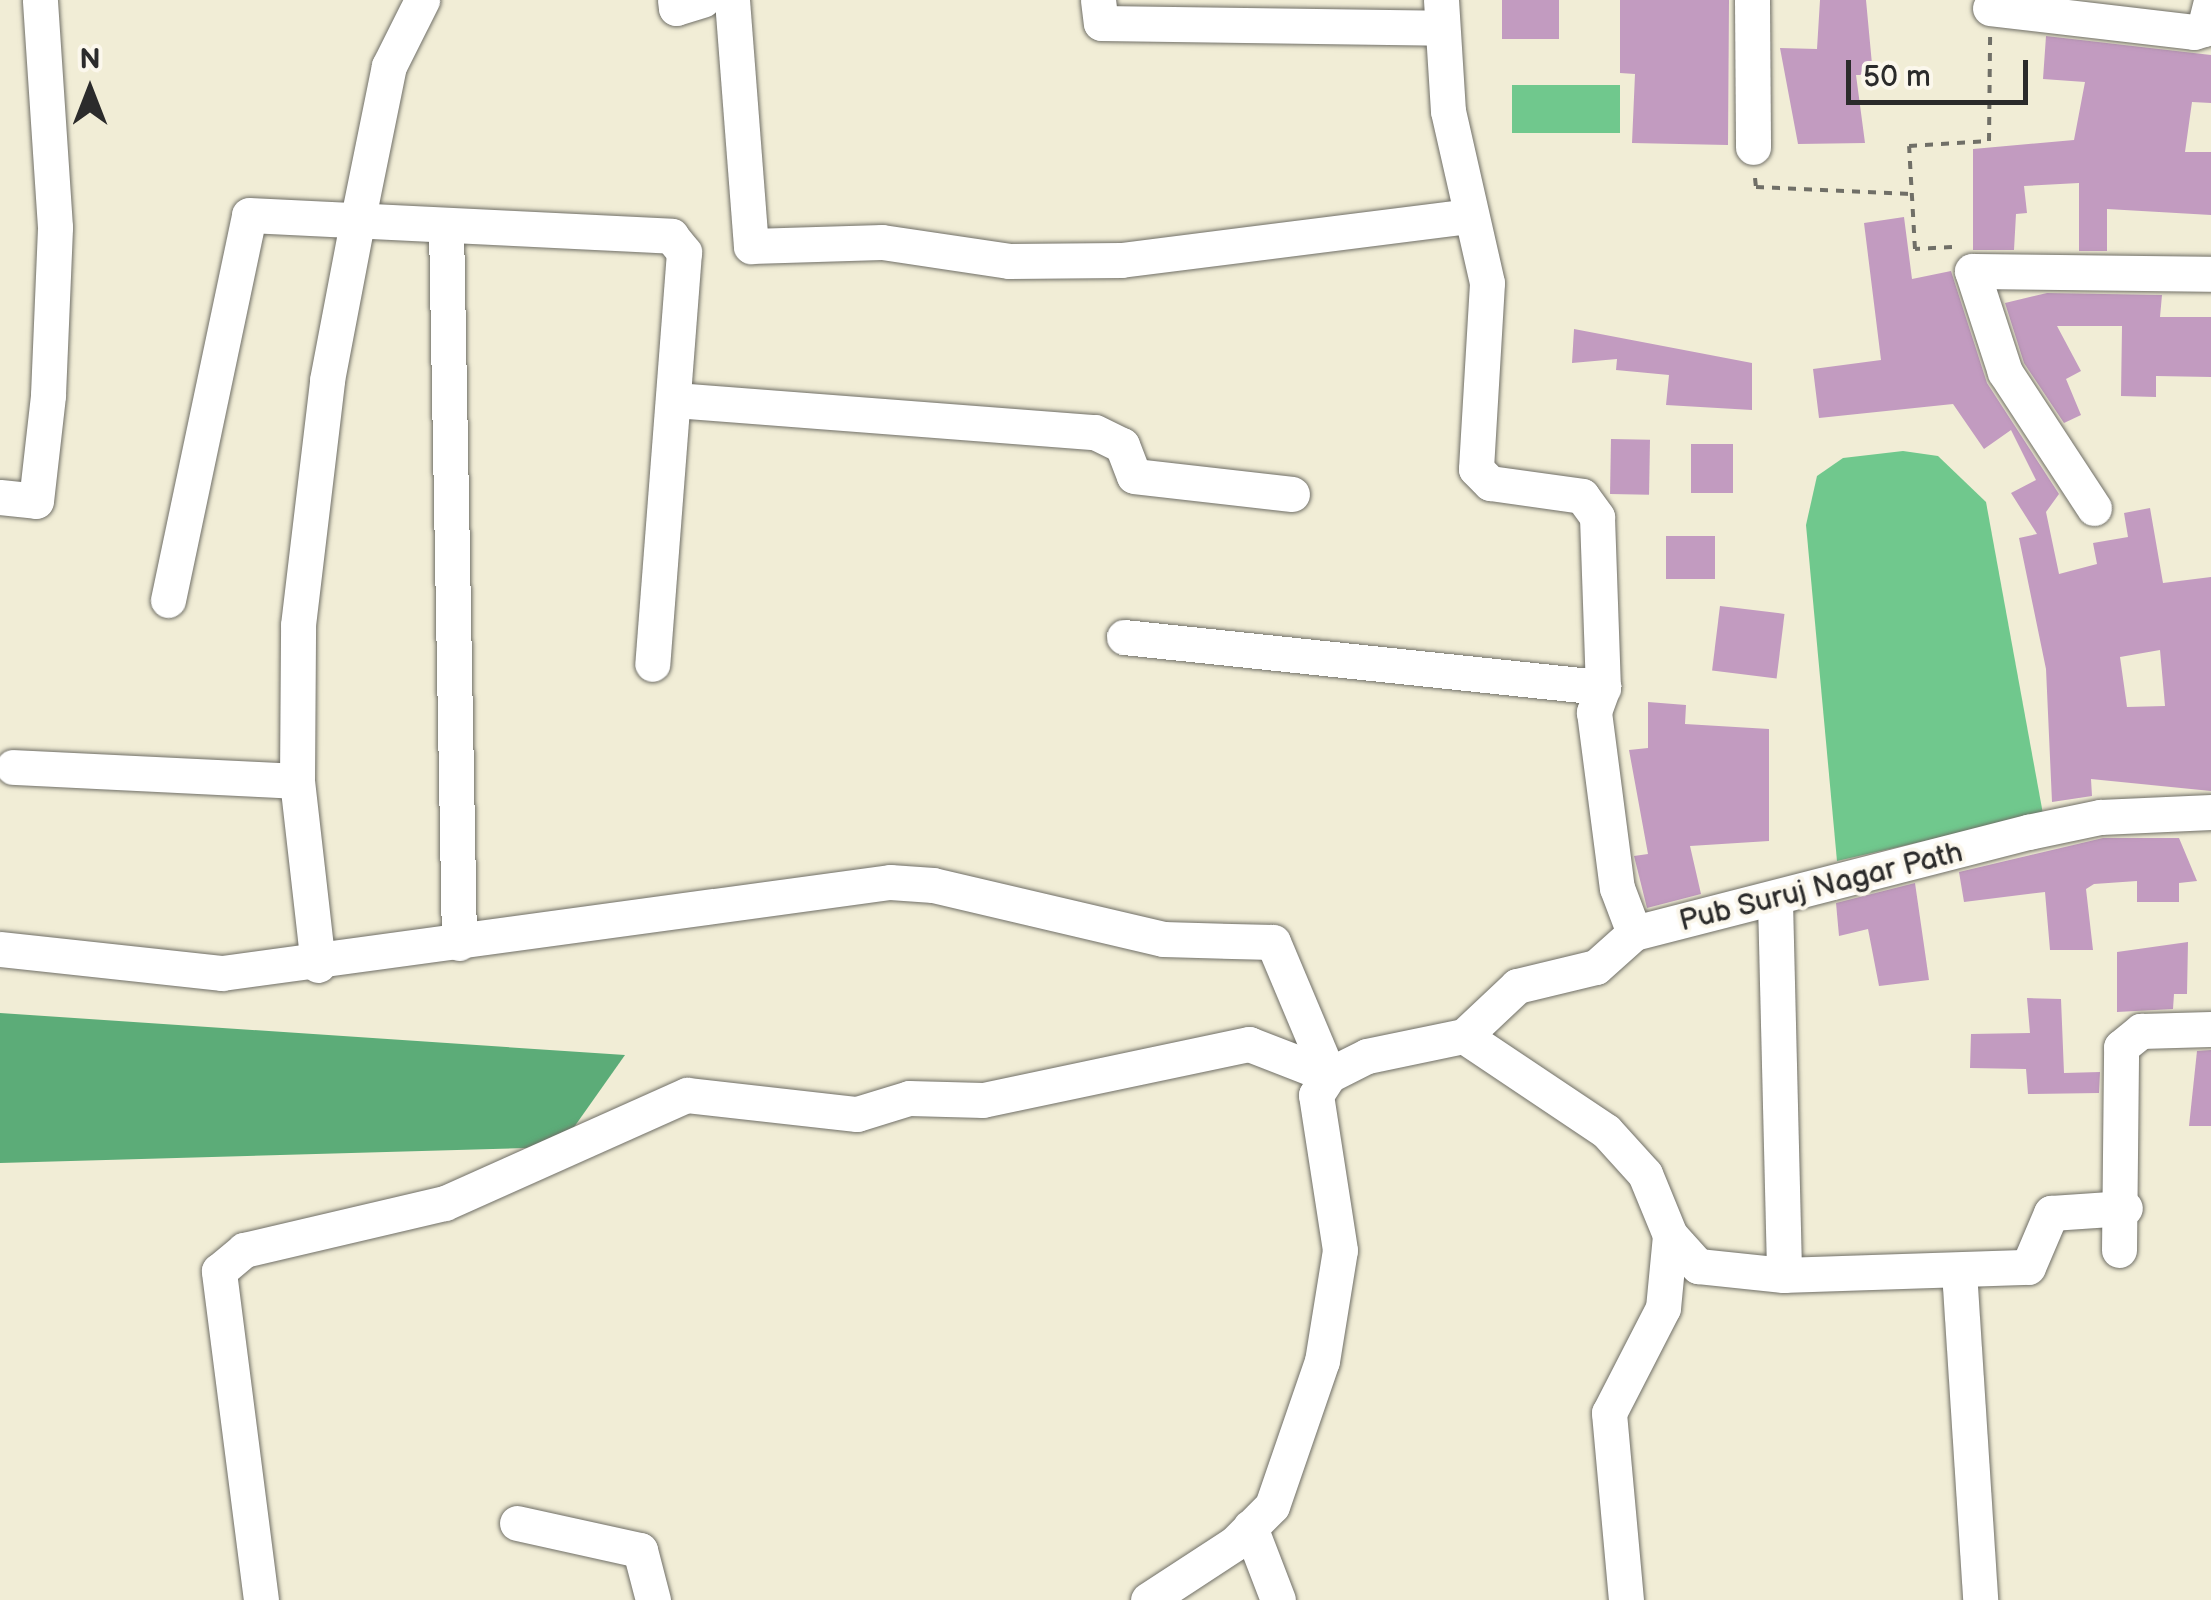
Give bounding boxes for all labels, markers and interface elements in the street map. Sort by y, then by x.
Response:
north arrow [40,40,140,140]
scale bar [1851,40,2034,102]
text: N [79,43,101,76]
text: 50 m [1863,59,1931,95]
street label: Pub Suruj Nagar Path [1675,834,1967,940]

